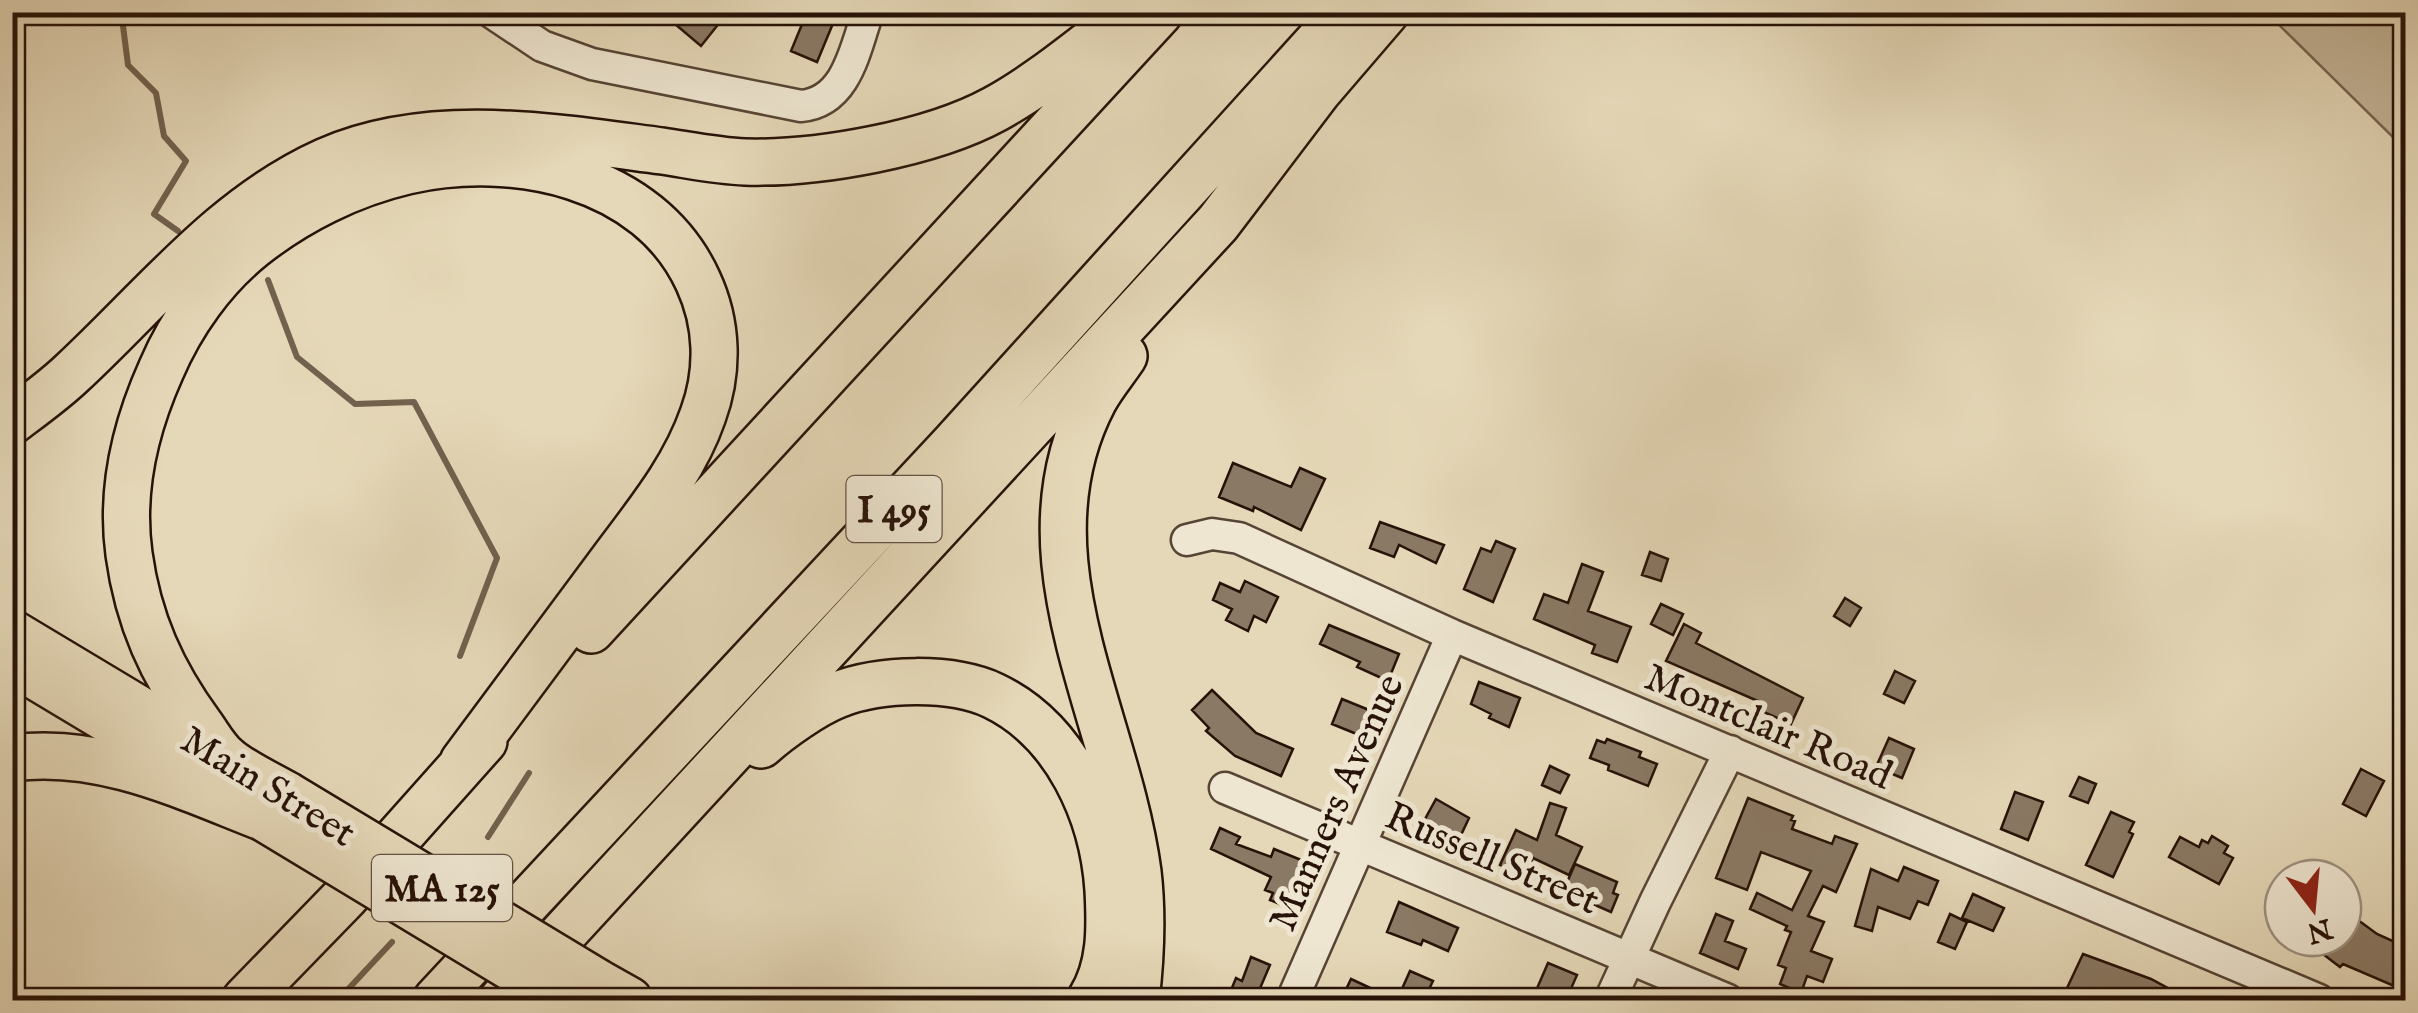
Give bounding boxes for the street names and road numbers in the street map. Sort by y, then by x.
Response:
road number: I 495 [846,476,942,542]
street label: Montclair Road [1636,653,1899,803]
street label: Manners Avenue [1259,667,1418,940]
street label: Main Street [170,716,364,860]
street label: Russell Street [1377,792,1606,928]
road number: MA 125 [372,855,512,921]

